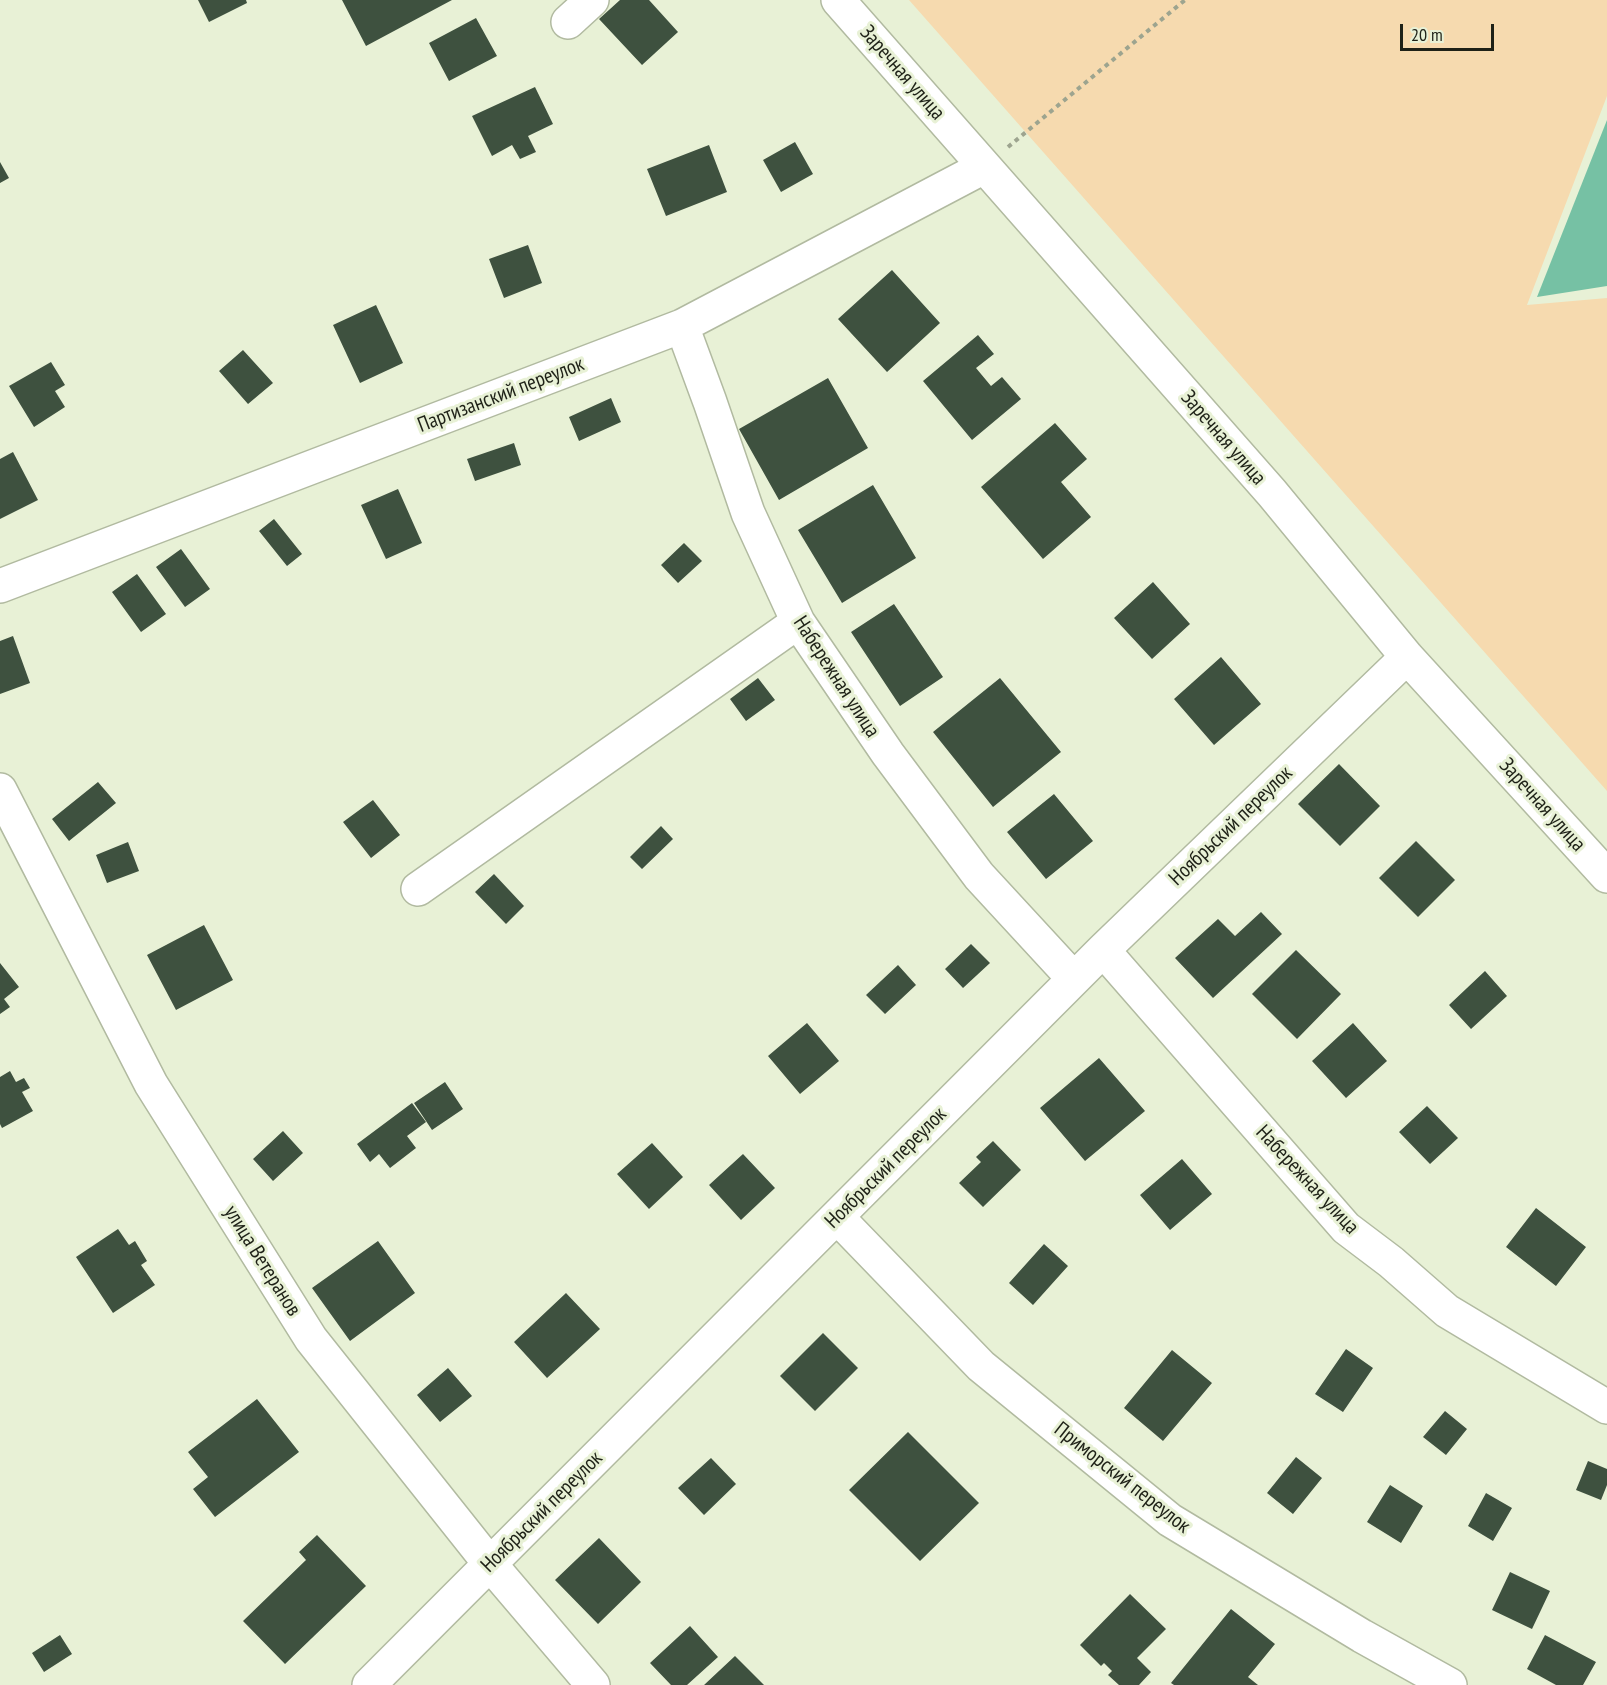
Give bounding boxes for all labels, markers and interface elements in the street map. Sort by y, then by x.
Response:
scale bar [1403,12,1498,50]
street label: Заречная улица [854,21,950,125]
text: 20 m [1411,23,1443,46]
street label: Партизанский переулок [414,352,588,438]
street label: Заречная улица [1175,386,1271,490]
street label: Набережная улица [787,612,885,742]
street label: Заречная улица [1494,753,1590,857]
street label: Ноябрьский переулок [1164,761,1298,891]
street label: Ноябрьский переулок [820,1102,952,1234]
street label: Набережная улица [1250,1120,1364,1240]
street label: улица Ветеранов [218,1201,306,1321]
street label: Приморский переулок [1049,1417,1195,1539]
street label: Ноябрьский переулок [476,1446,608,1578]

